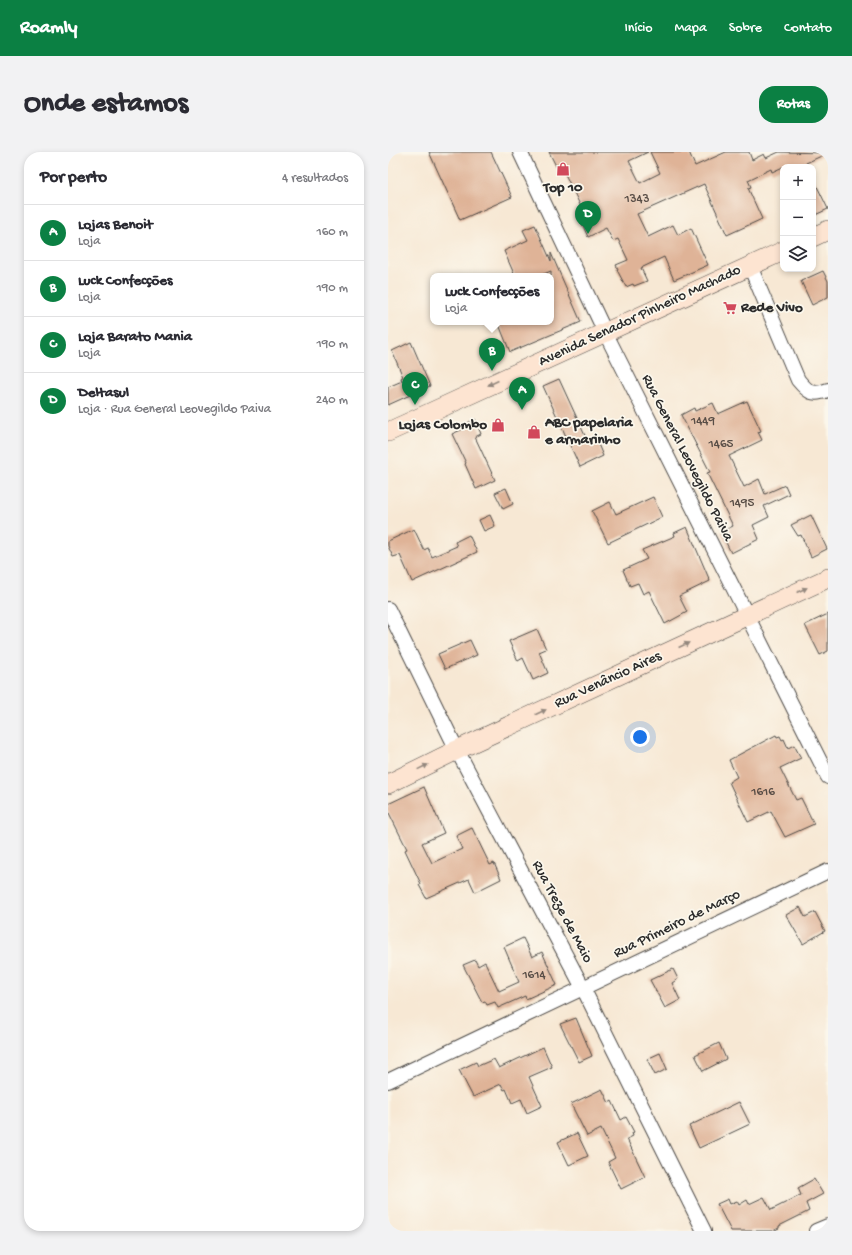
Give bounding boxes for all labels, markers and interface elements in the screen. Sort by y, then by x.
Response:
text: Roamly [20,17,77,40]
text: Início [624,20,653,37]
text: Mapa [675,20,707,37]
text: Sobre [729,20,762,37]
text: Contato [784,20,832,37]
button: Rotas [759,86,828,123]
text: Onde estamos [24,88,188,121]
shop icon: Top 10 [555,161,571,177]
map controls [780,164,816,272]
button: + [780,164,816,200]
text: Por perto [40,168,107,188]
text: 4 resultados [282,171,348,186]
place label: Top 10 [542,179,583,197]
house number: 1343 [624,192,650,207]
button: − [780,200,816,236]
pin: D [575,201,601,234]
text: Lojas Benoit [78,216,153,234]
text: A [49,225,57,240]
text: 160 m [316,225,348,240]
text: Loja [78,234,101,249]
button: layers [780,236,816,272]
street label: Avenida Senador Pinheiro Machado [536,261,744,371]
text: Luck Confecções [78,272,173,290]
popup [430,273,554,325]
text: B [50,281,56,296]
text: 190 m [317,281,348,296]
text: Luck Confecções [445,283,539,301]
text: Loja [78,290,101,305]
place label: Rede Vivo [740,299,803,317]
supermarket icon: Rede Vivo [722,300,738,316]
text: Loja [445,301,467,316]
text: Loja Barato Mania [78,328,192,346]
text: C [49,337,57,352]
text: 190 m [317,337,348,352]
pin: B [479,338,505,371]
text: Loja [78,346,101,361]
pin: C [402,372,428,405]
street label: Rua General Leovegildo Paiva [637,372,737,545]
pin: A [509,377,535,410]
one-way arrow [486,381,498,387]
text: Deltasul [78,384,129,402]
text: D [49,393,57,408]
text: 240 m [316,393,348,408]
text: Loja · Rua General Leovegildo Paiva [78,402,271,417]
place label: ABC papelaria e armarinho [544,414,633,449]
house number: 1449 [690,414,716,429]
place label: Lojas Colombo [399,416,487,434]
shop icon: Lojas Colombo [490,417,506,433]
shop icon: ABC papelaria e armarinho [526,424,542,440]
house number: 1465 [708,437,734,452]
house number: 1495 [729,496,755,511]
one-way arrow [796,587,808,593]
one-way arrow [678,642,690,648]
street label: Rua Venâncio Aires [552,647,665,713]
one-way arrow [535,708,547,714]
your location [630,727,650,747]
one-way arrow [417,764,429,770]
house number: 1616 [750,785,775,800]
street label: Rua Treze de Maio [527,858,597,966]
street label: Rua Primeiro de Março [611,885,744,963]
house number: 1614 [521,968,546,983]

